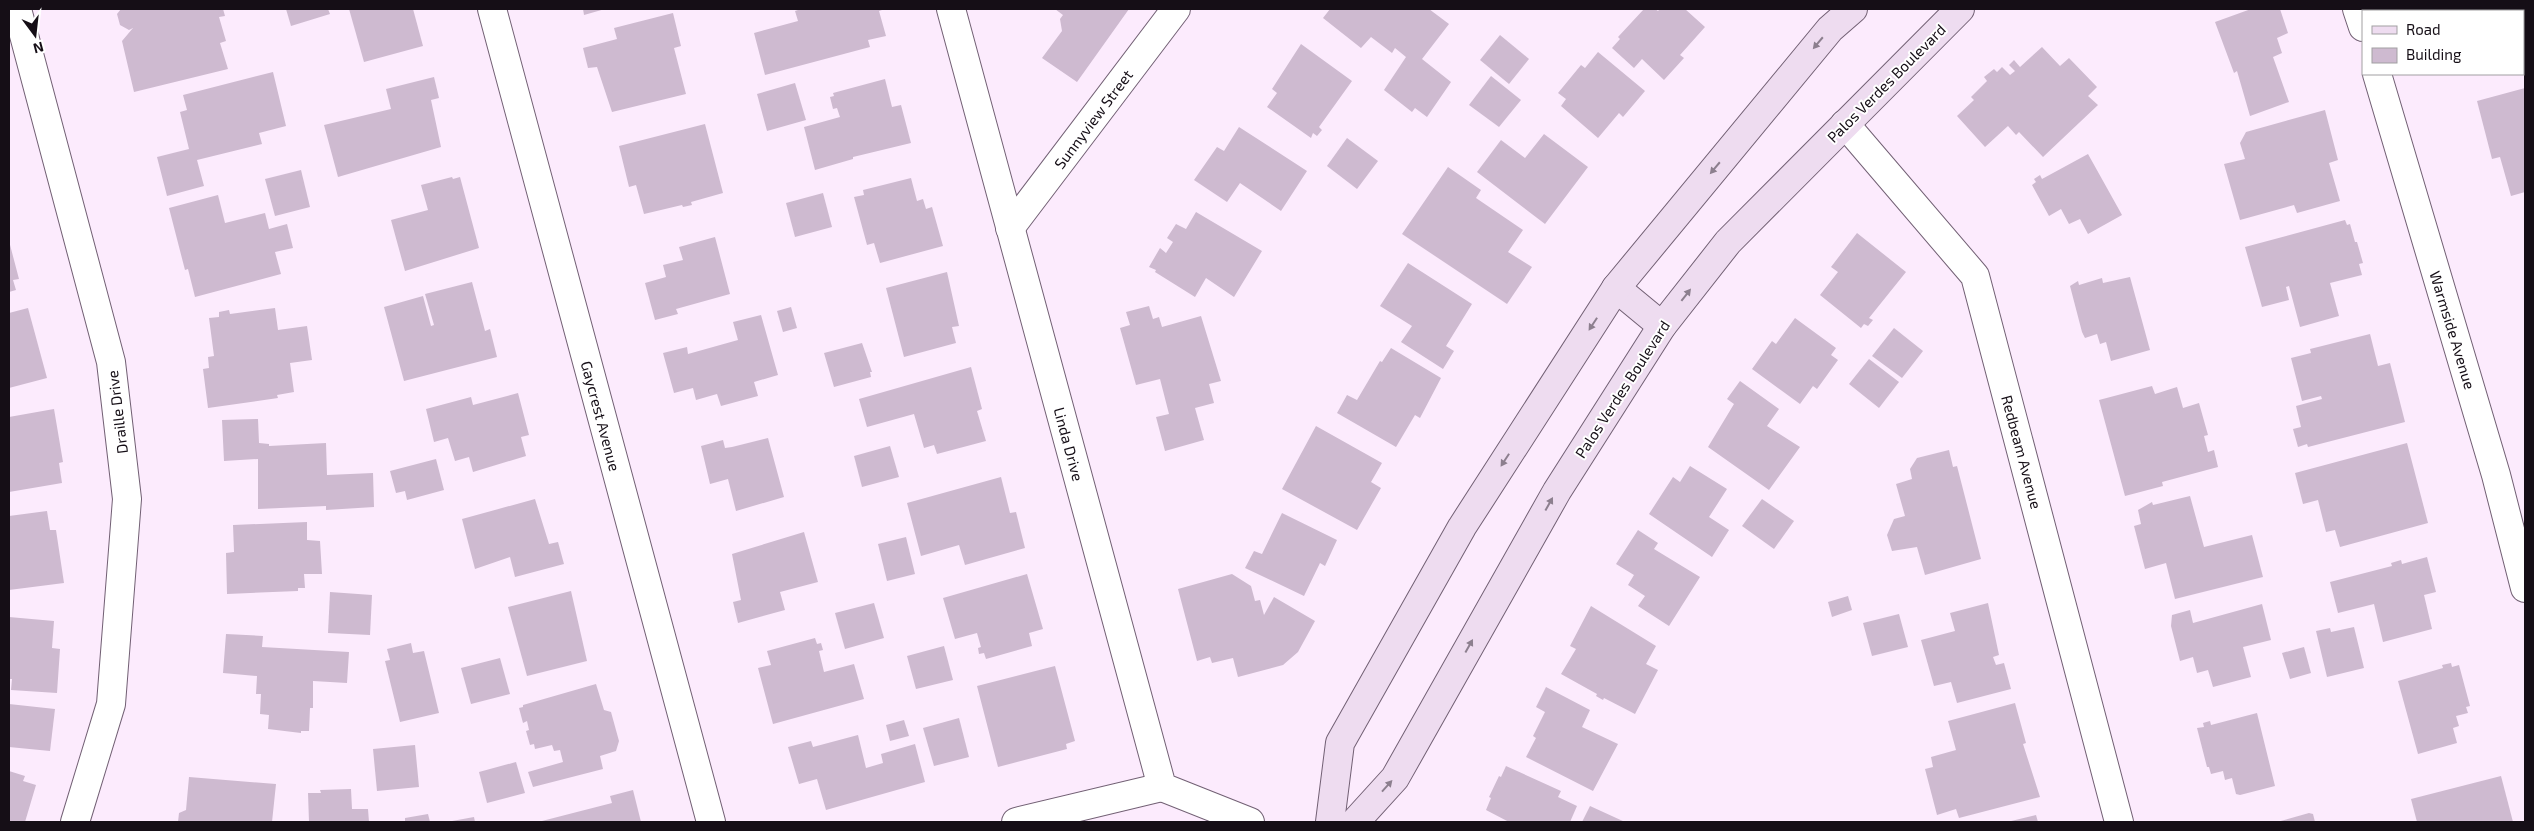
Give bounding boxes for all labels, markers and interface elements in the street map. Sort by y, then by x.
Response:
north arrow [10,10,60,60]
legend [2362,10,2524,75]
street label: Palos Verdes Boulevard [1823,20,1949,146]
text: Road [2406,20,2441,38]
one-way arrow [1813,36,1824,49]
text: N [31,39,46,58]
text: Building [2406,45,2462,63]
street label: Sunnyview Street [1050,66,1136,172]
one-way arrow [1709,162,1720,175]
street label: Warmside Avenue [2426,269,2480,391]
one-way arrow [1680,289,1691,302]
street label: Palos Verdes Boulevard [1571,317,1673,461]
one-way arrow [1588,317,1598,330]
street label: Gaycrest Avenue [578,359,624,473]
street label: Draille Drive [103,369,131,455]
street label: Redbeam Avenue [1998,393,2046,511]
street label: Linda Drive [1050,405,1088,483]
one-way arrow [1500,453,1510,467]
one-way arrow [1545,497,1553,512]
one-way arrow [1465,639,1474,653]
one-way arrow [1382,780,1393,793]

